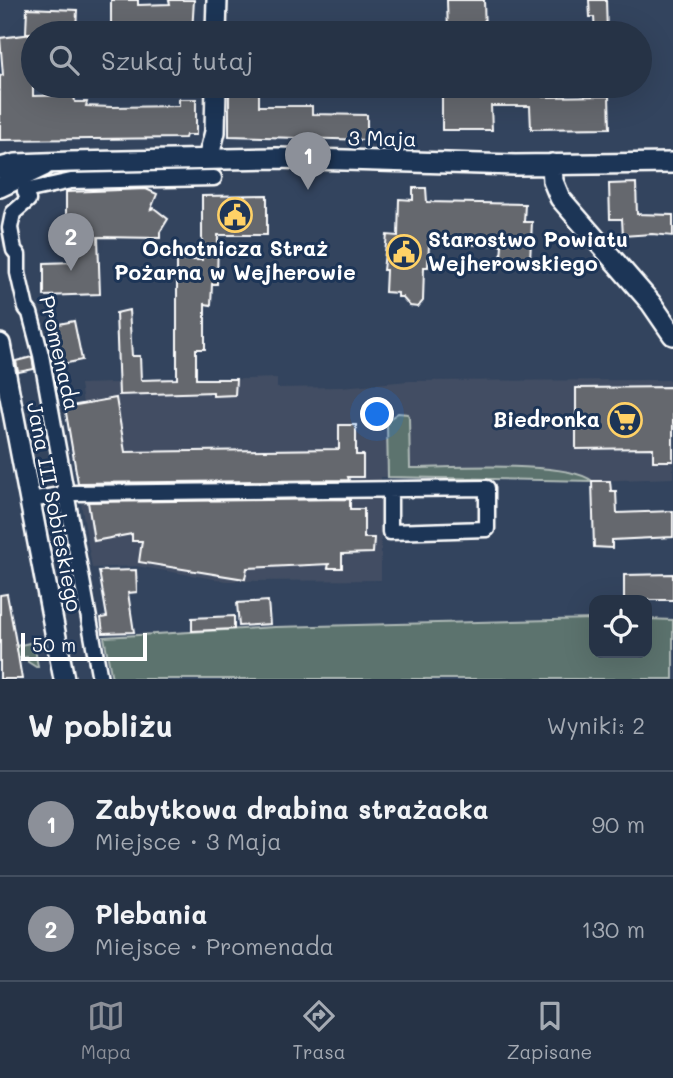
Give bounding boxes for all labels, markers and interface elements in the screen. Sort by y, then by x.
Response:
search box [21,21,652,98]
icon: search [45,41,83,79]
text: Szukaj tutaj [101,43,253,77]
street label: 3 Maja [347,123,417,152]
pin: 1 [285,132,331,190]
public building icon: Ochotnicza Straż Pożarna w Wejherowie [216,196,254,234]
pin: 2 [48,213,94,271]
place label: Starostwo Powiatu Wejherowskiego [428,225,628,276]
public building icon: Starostwo Powiatu Wejherowskiego [385,233,423,271]
place label: Ochotnicza Straż Pożarna w Wejherowie [114,234,356,285]
street label: Promenada [34,293,87,413]
your location [360,397,394,431]
street label: Jana III Sobieskiego [22,400,89,614]
supermarket icon: Biedronka [606,401,644,439]
place label: Biedronka [493,405,600,432]
map controls [589,595,652,658]
button: locate [589,595,652,658]
scale bar [21,630,147,662]
text: 50 m [32,632,76,657]
text: W pobliżu [28,705,173,745]
text: Wyniki: 2 [546,710,645,740]
text: Zabytkowa drabina strażacka [95,792,489,826]
text: 1 [46,809,56,839]
text: 90 m [592,809,645,839]
text: Miejsce · 3 Maja [95,826,282,856]
text: Plebania [95,897,207,931]
text: 2 [45,914,57,944]
text: 130 m [581,914,645,944]
text: Miejsce · Promenada [95,931,334,961]
tab: Mapa [81,997,131,1064]
tab: Trasa [292,997,346,1064]
tab: Zapisane [507,997,592,1064]

